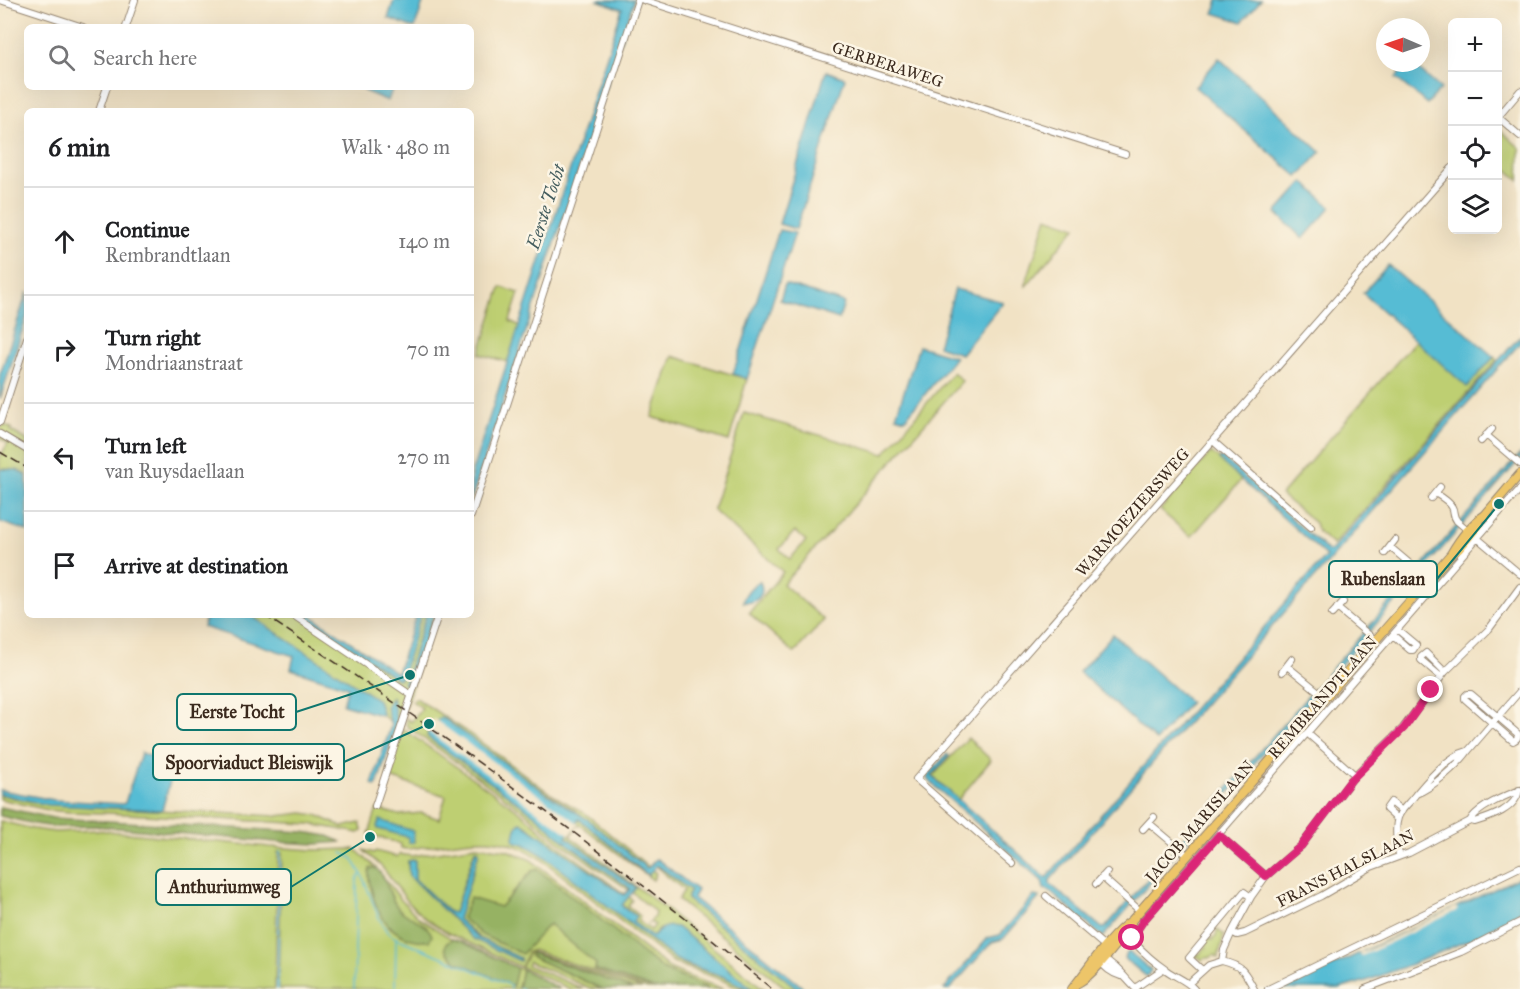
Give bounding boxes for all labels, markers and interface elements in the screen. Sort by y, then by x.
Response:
north arrow [1376,18,1430,72]
map controls [1448,18,1502,234]
button: + [1448,18,1502,72]
search box [24,24,474,90]
street label: GERBERAWEG [830,38,946,92]
icon: search [45,41,78,74]
text: Search here [93,44,197,71]
button: − [1448,72,1502,126]
button: locate [1448,126,1502,180]
text: 6 min [48,131,110,163]
text: Walk · 480 m [341,135,450,159]
water label: Eerste Tocht [522,160,570,253]
button: layers [1448,180,1502,234]
text: Continue [105,216,190,243]
icon: ahead [48,225,81,258]
text: 140 m [398,229,450,253]
text: Rembrandtlaan [105,243,231,267]
text: Turn right [105,324,201,351]
icon: right [48,333,81,366]
text: 70 m [407,337,450,361]
text: Mondriaanstraat [105,351,243,375]
text: Turn left [105,432,187,459]
icon: left [48,441,81,474]
street label: WARMOEZIERSWEG [1072,444,1193,580]
text: 270 m [397,445,450,469]
text: van Ruysdaellaan [105,459,245,483]
icon: arrive [48,549,81,582]
text: Arrive at destination [105,552,288,579]
callout: Rubenslaan [1329,561,1437,597]
text: Rubenslaan [1341,568,1425,590]
street label: REMBRANDTLAAN [1264,632,1381,763]
route end [1417,676,1443,702]
callout: Eerste Tocht [177,694,296,730]
text: Eerste Tocht [189,701,285,723]
callout: Spoorviaduct Bleiswijk [153,744,344,780]
text: Spoorviaduct Bleiswijk [165,752,333,775]
street label: JACOB MARISLAAN [1140,756,1259,888]
street label: FRANS HALSLAAN [1273,825,1417,911]
callout: Anthuriumweg [156,869,291,905]
text: Anthuriumweg [167,876,280,899]
route start [1118,924,1144,950]

